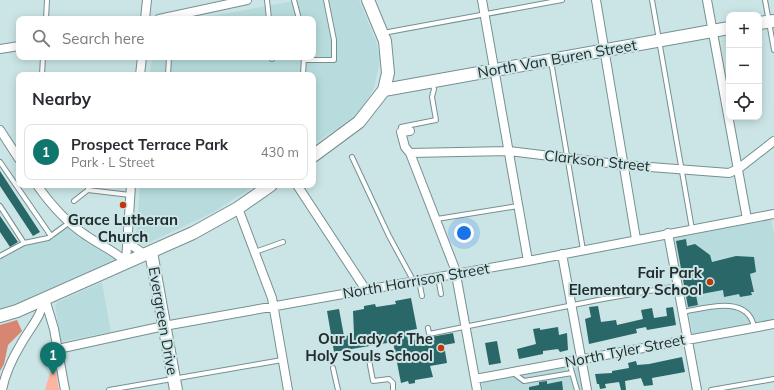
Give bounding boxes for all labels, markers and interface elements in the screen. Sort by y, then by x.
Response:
map controls [726,12,762,120]
button: + [726,12,762,48]
search box [16,16,316,60]
icon: search [30,27,52,49]
text: Search here [62,29,144,48]
street label: North Van Buren Street [476,35,638,82]
button: − [726,48,762,84]
button: locate [726,84,762,120]
text: Nearby [32,88,91,109]
text: Prospect Terrace Park [71,135,228,154]
text: 1 [42,144,50,160]
text: 430 m [261,144,299,160]
street label: Clarkson Street [543,146,651,175]
text: Park · L Street [71,154,155,170]
marker: Grace Lutheran Church [118,200,128,210]
place label: Grace Lutheran Church [68,210,178,246]
your location [454,223,474,243]
street label: North Harrison Street [341,258,491,303]
place label: Fair Park Elementary School [569,263,703,299]
street label: Evergreen Drive [145,265,182,377]
marker: Fair Park Elementary School [705,277,715,287]
place label: Our Lady of The Holy Souls School [305,329,433,365]
street label: North Tyler Street [563,330,687,371]
pin: 1 [40,342,66,375]
marker: Our Lady of The Holy Souls School [436,343,446,353]

